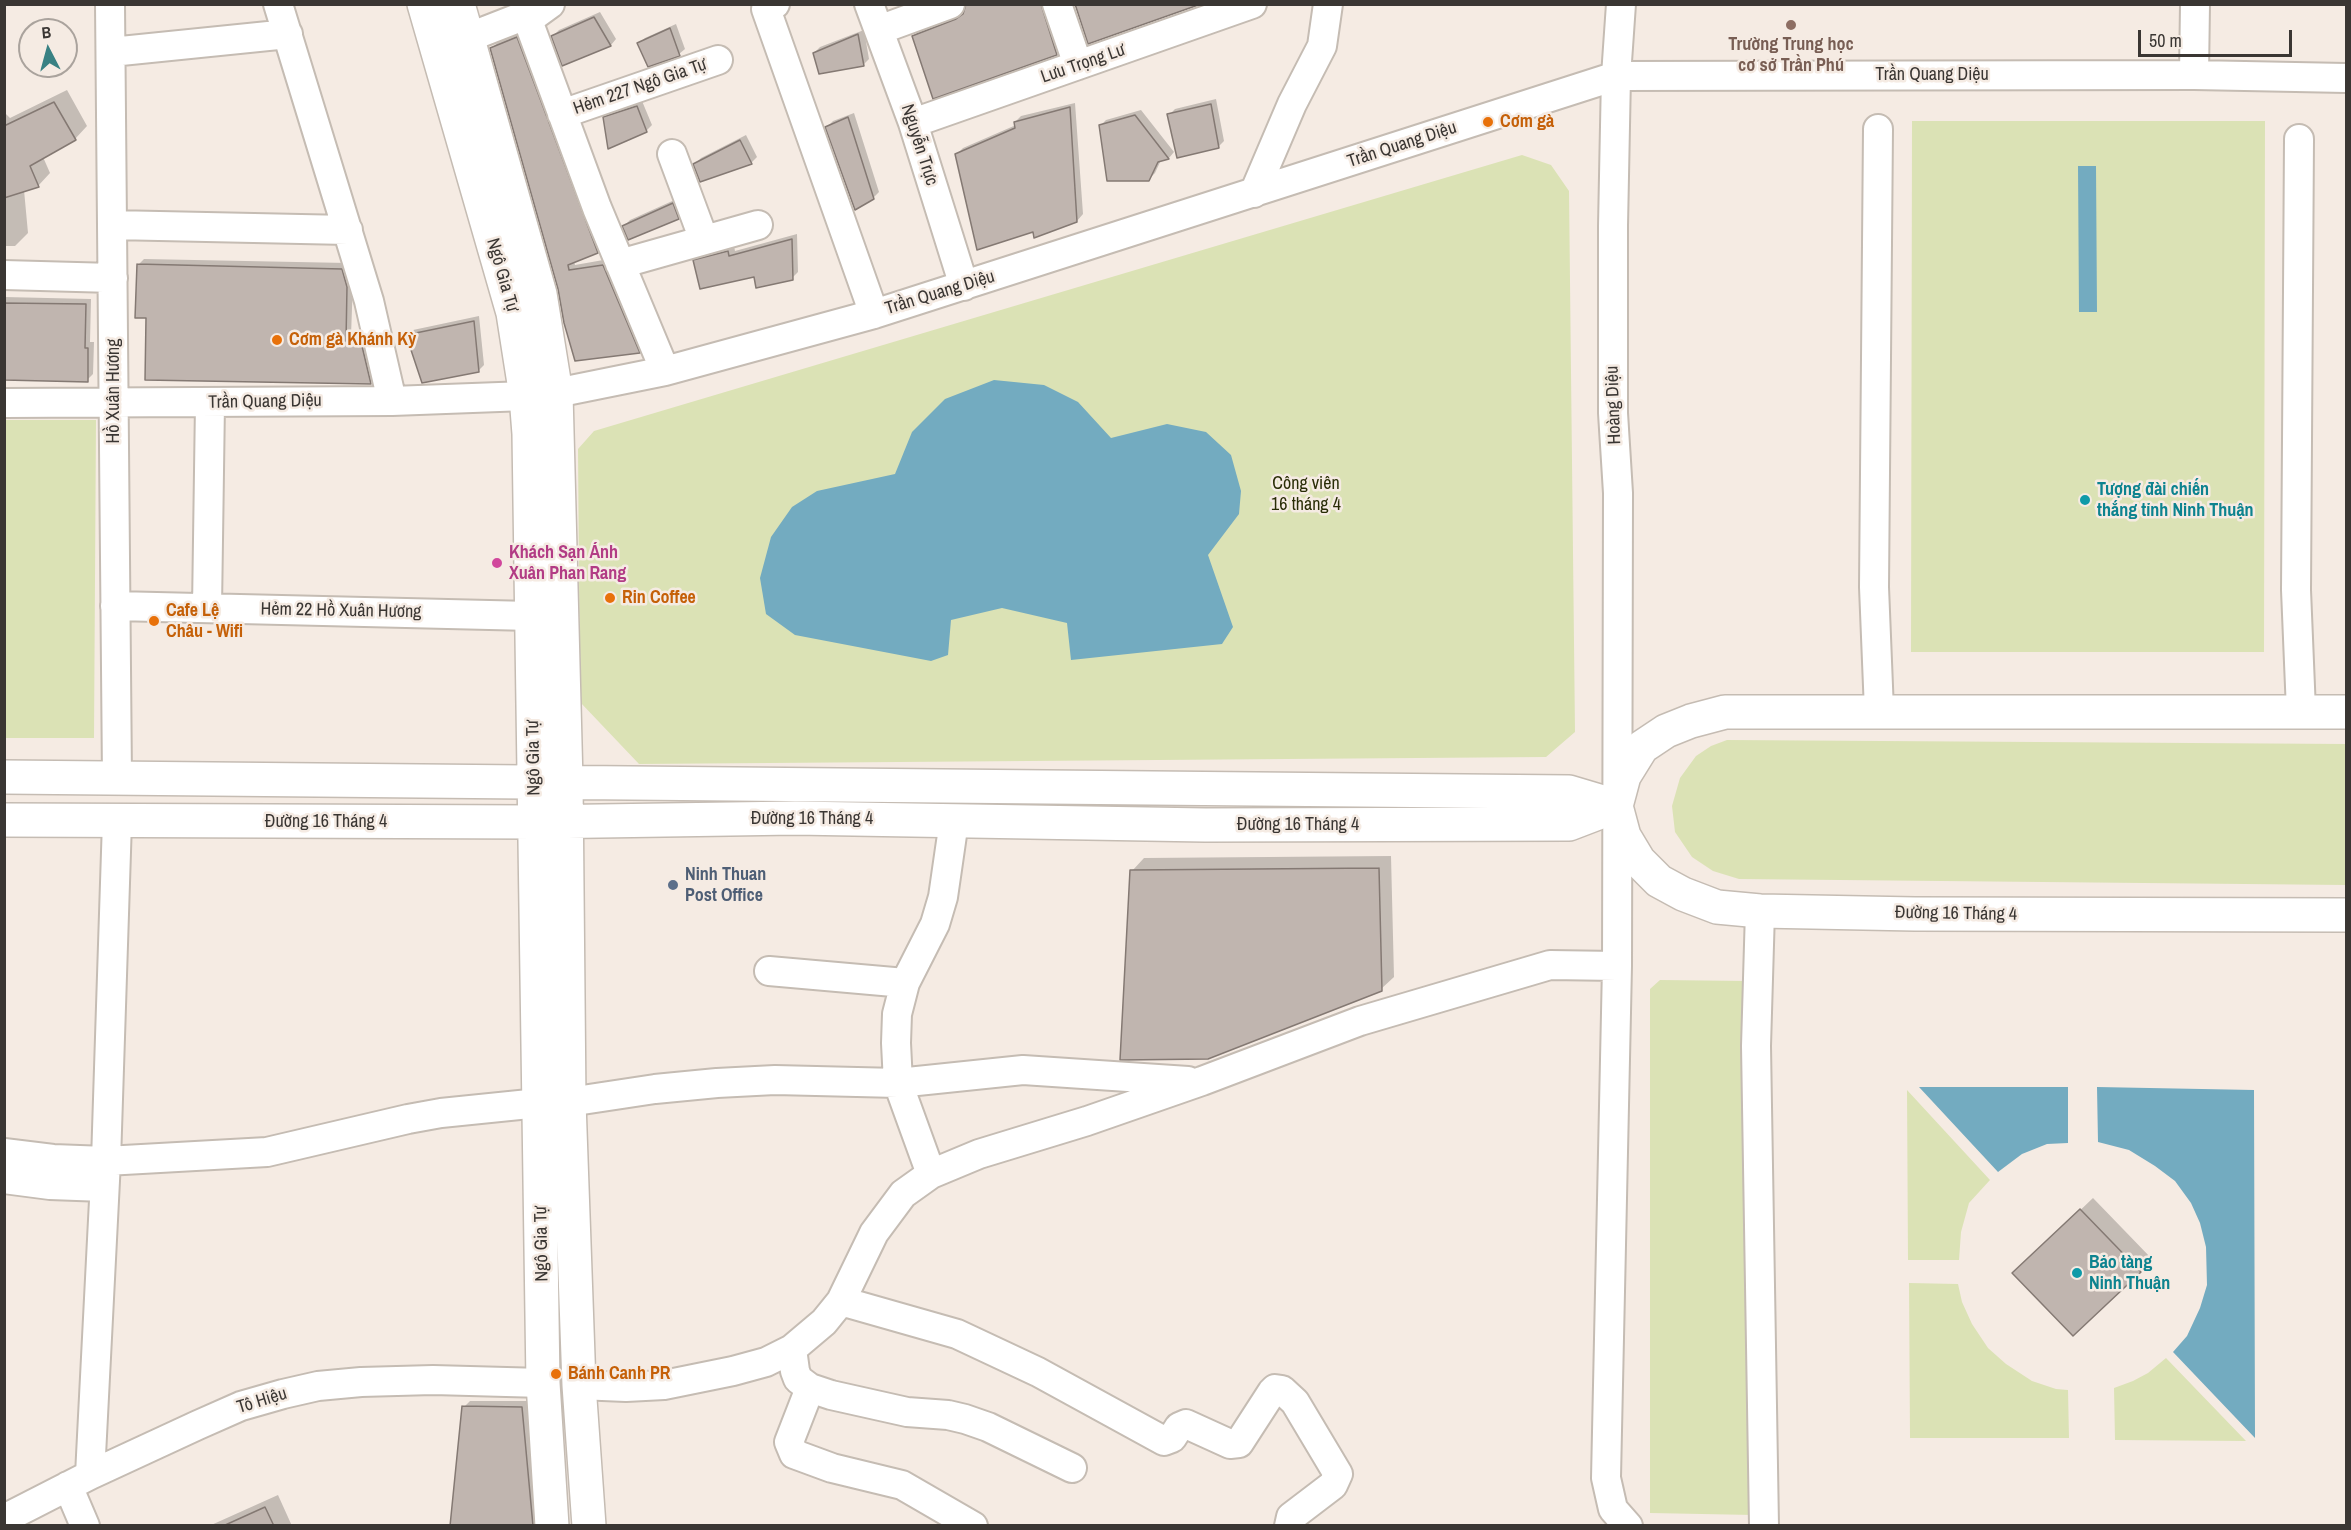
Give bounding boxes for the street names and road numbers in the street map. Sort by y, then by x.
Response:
street label: Lưu Trọng Lư [1038,40,1128,88]
street label: Hẻm 227 Ngô Gia Tự [571,54,709,120]
street label: Trần Quang Diệu [1875,64,1989,86]
street label: Nguyễn Trực [896,102,942,188]
street label: Trần Quang Diệu [1345,117,1459,173]
street label: Ngô Gia Tự [481,236,523,314]
street label: Trần Quang Diệu [883,266,997,320]
street label: Hồ Xuân Hương [103,338,125,444]
street label: Hoàng Diệu [1602,365,1626,445]
street label: Trần Quang Diệu [208,390,322,414]
street label: Hẻm 22 Hồ Xuân Hương [260,599,422,623]
street label: Ngô Gia Tự [523,720,545,796]
street label: Đường 16 Tháng 4 [751,808,873,830]
street label: Đường 16 Tháng 4 [265,811,387,833]
street label: Đường 16 Tháng 4 [1237,814,1359,836]
street label: Đường 16 Tháng 4 [1895,902,2017,926]
street label: Ngô Gia Tự [531,1206,553,1282]
street label: Tô Hiệu [235,1383,289,1419]

